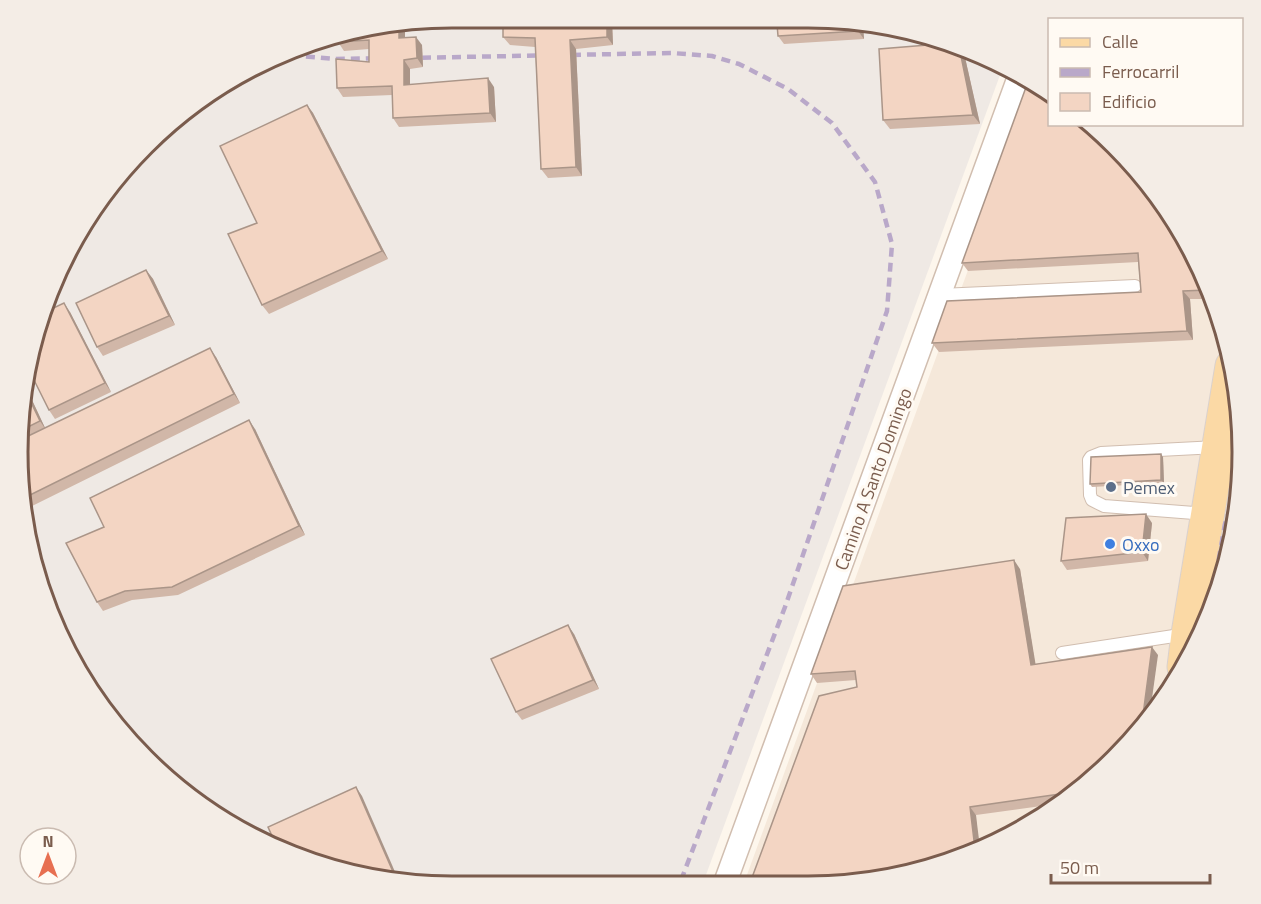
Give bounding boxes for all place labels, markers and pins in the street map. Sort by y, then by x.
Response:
place label: Pemex [1123,474,1175,501]
marker: Pemex [1104,480,1118,494]
place label: Oxxo [1122,531,1159,558]
marker: Oxxo [1103,537,1117,551]

